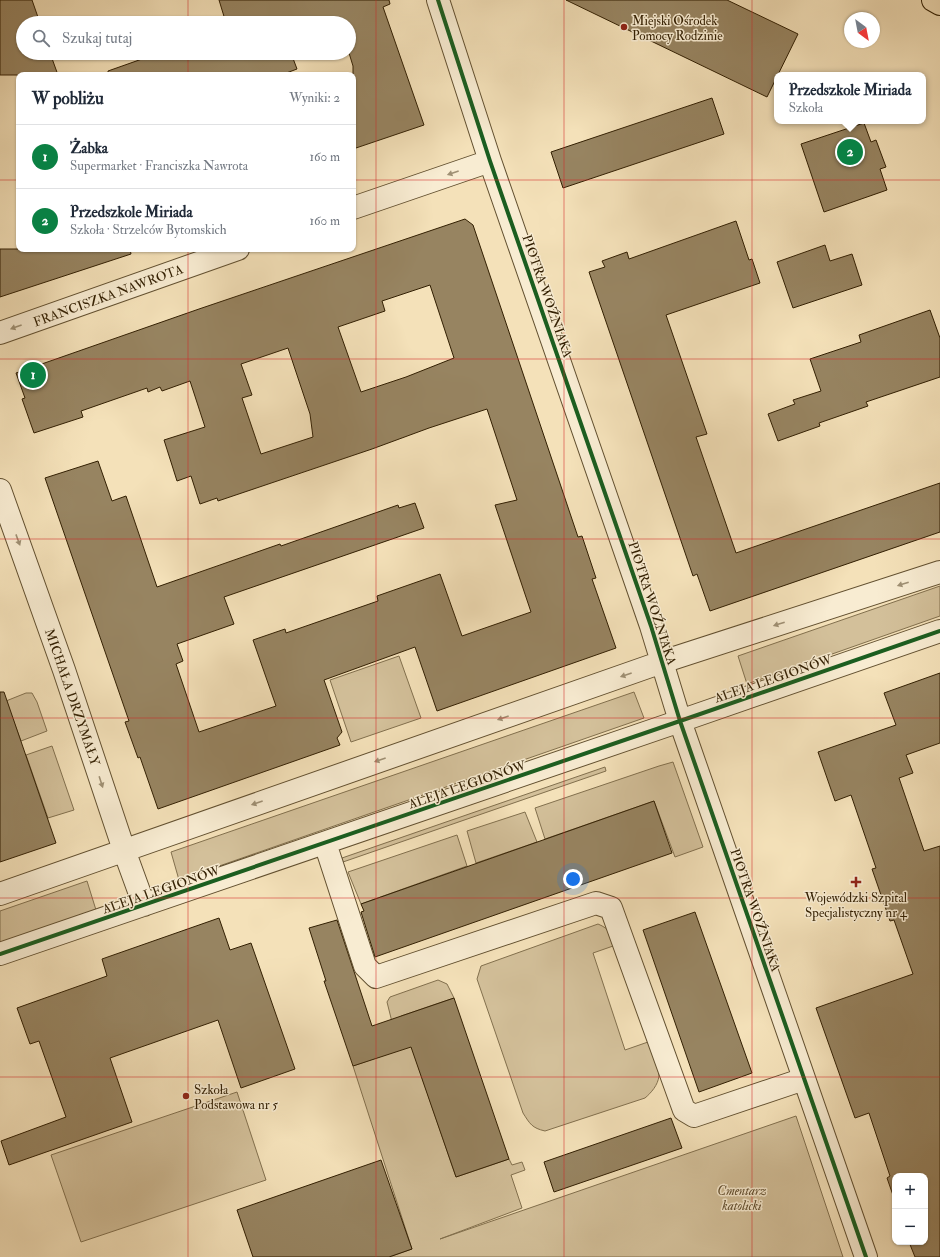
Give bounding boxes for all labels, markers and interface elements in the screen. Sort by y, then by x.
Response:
north arrow [844,12,880,48]
place label: Miejski Ośrodek Pomocy Rodzinie [632,13,723,45]
search box [16,16,356,60]
marker: Miejski Ośrodek Pomocy Rodzinie [619,22,629,32]
icon: search [30,27,52,49]
text: Szukaj tutaj [62,29,132,48]
popup [774,72,926,124]
text: Przedszkole Miriada [789,81,911,100]
text: W pobliżu [32,88,104,109]
text: Wyniki: 2 [289,90,340,106]
text: Szkoła [789,100,823,116]
pin: 2 [837,137,863,167]
text: Żabka [70,139,108,158]
text: 1 [43,149,47,165]
text: 160 m [309,149,340,165]
text: Supermarket · Franciszka Nawrota [70,158,248,174]
one-way arrow [447,171,459,177]
text: Przedszkole Miriada [70,203,193,222]
text: 2 [42,213,48,229]
text: 160 m [309,213,340,229]
text: Szkoła · Strzelców Bytomskich [70,222,227,238]
street label: PIOTRA WOŹNIAKA [518,232,577,361]
street label: FRANCISZKA NAWROTA [31,261,186,331]
one-way arrow [10,325,22,331]
pin: 1 [20,360,46,390]
one-way arrow [15,534,21,546]
street label: PIOTRA WOŹNIAKA [624,539,681,668]
one-way arrow [897,581,909,587]
one-way arrow [773,621,785,627]
street label: MICHAŁA DRZYMAŁY [41,627,103,769]
street label: ALEJA LEGIONÓW [711,650,835,707]
one-way arrow [619,672,631,678]
one-way arrow [497,715,509,721]
street label: ALEJA LEGIONÓW [405,756,529,813]
one-way arrow [374,758,386,764]
one-way arrow [98,776,104,788]
one-way arrow [251,800,263,806]
street label: PIOTRA WOŹNIAKA [726,846,785,975]
street label: ALEJA LEGIONÓW [99,861,223,918]
your location [563,869,583,889]
marker: Wojewódzki Szpital Specjalistyczny nr 4 [850,876,862,888]
place label: Wojewódzki Szpital Specjalistyczny nr 4 [804,890,908,922]
place label: Szkoła Podstawowa nr 5 [194,1082,278,1113]
marker: Szkoła Podstawowa nr 5 [181,1091,191,1101]
map controls [892,1173,928,1245]
button: + [892,1173,928,1209]
park label: Cmentarz katolicki [717,1183,767,1214]
button: − [892,1209,928,1245]

